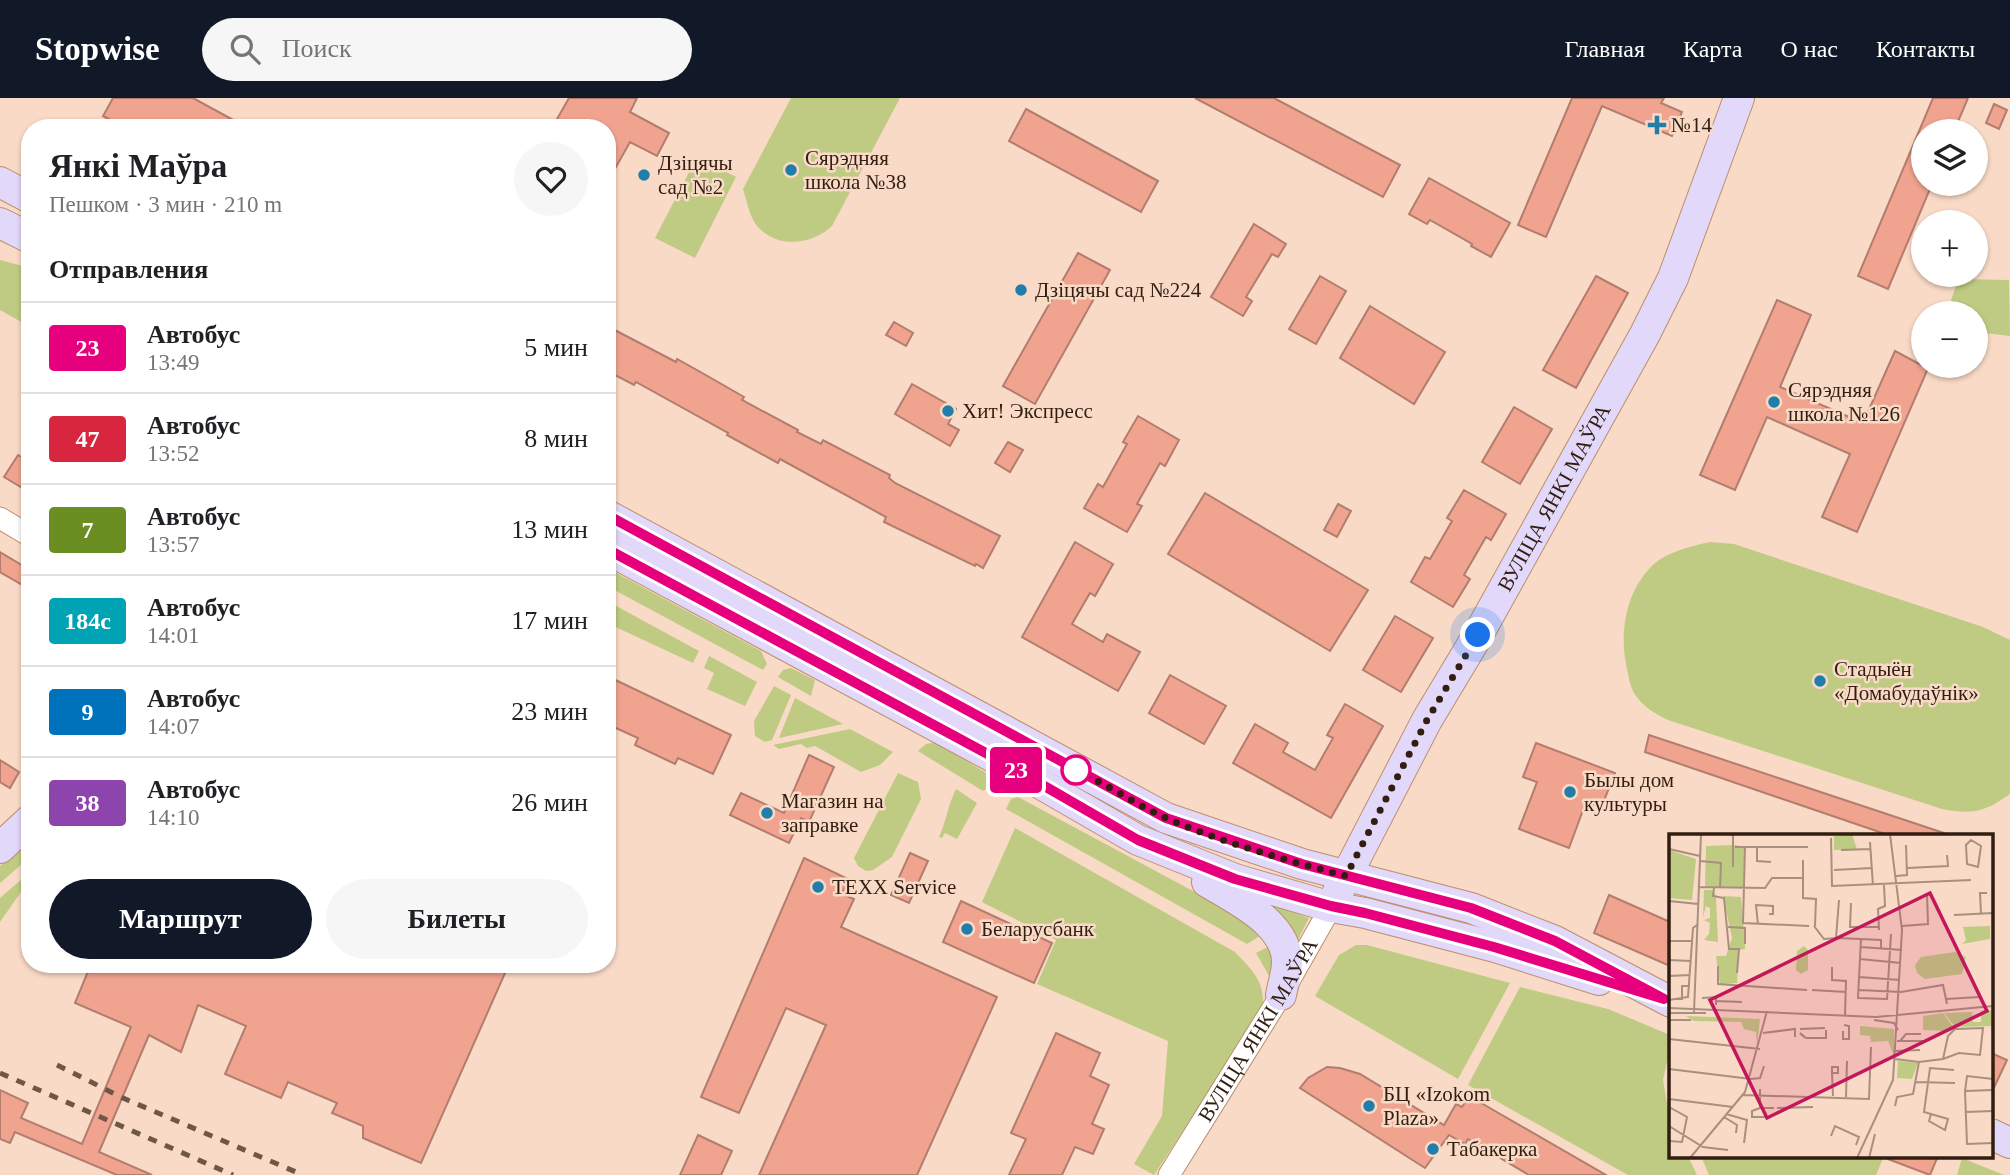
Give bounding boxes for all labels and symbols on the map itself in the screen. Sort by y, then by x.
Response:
place label: №14 [1671,113,1713,137]
marker: №14 [1649,117,1665,133]
place label: Сярэдняя школа №38 [805,146,907,194]
place label: Дзіцячы сад №2 [658,151,733,199]
marker: Сярэдняя школа №38 [783,162,799,178]
marker: Дзіцячы сад №2 [636,167,652,183]
place label: Дзіцячы сад №224 [1035,278,1202,302]
marker: Дзіцячы сад №224 [1013,282,1029,298]
place label: Сярэдняя школа №126 [1788,378,1900,426]
marker: Сярэдняя школа №126 [1766,394,1782,410]
place label: Хит! Экспресс [962,399,1093,423]
street label: ВУЛІЦА ЯНКІ МАЎРА [1493,399,1616,595]
marker: Хит! Экспресс [940,403,956,419]
your location [1460,617,1495,652]
place label: Стадыён «Домабудаўнік» [1834,657,1979,705]
marker: Стадыён «Домабудаўнік» [1812,673,1828,689]
line badge: 23 [984,747,1048,793]
unlabelled marker [1061,755,1091,785]
place label: Былы дом культуры [1584,768,1674,816]
marker: Былы дом культуры [1562,784,1578,800]
place label: Магазин на заправке [781,789,884,837]
marker: Магазин на заправке [759,805,775,821]
inset map [1669,834,1993,1158]
place label: TEXX Service [832,875,956,899]
marker: TEXX Service [810,879,826,895]
place label: Беларусбанк [981,917,1095,941]
marker: Беларусбанк [959,921,975,937]
street label: ВУЛІЦА ЯНКІ МАЎРА [1193,934,1323,1126]
place label: БЦ «Izokom Plaza» [1383,1082,1490,1130]
marker: БЦ «Izokom Plaza» [1361,1098,1377,1114]
place label: Табакерка [1447,1137,1538,1161]
marker: Табакерка [1425,1141,1441,1157]

